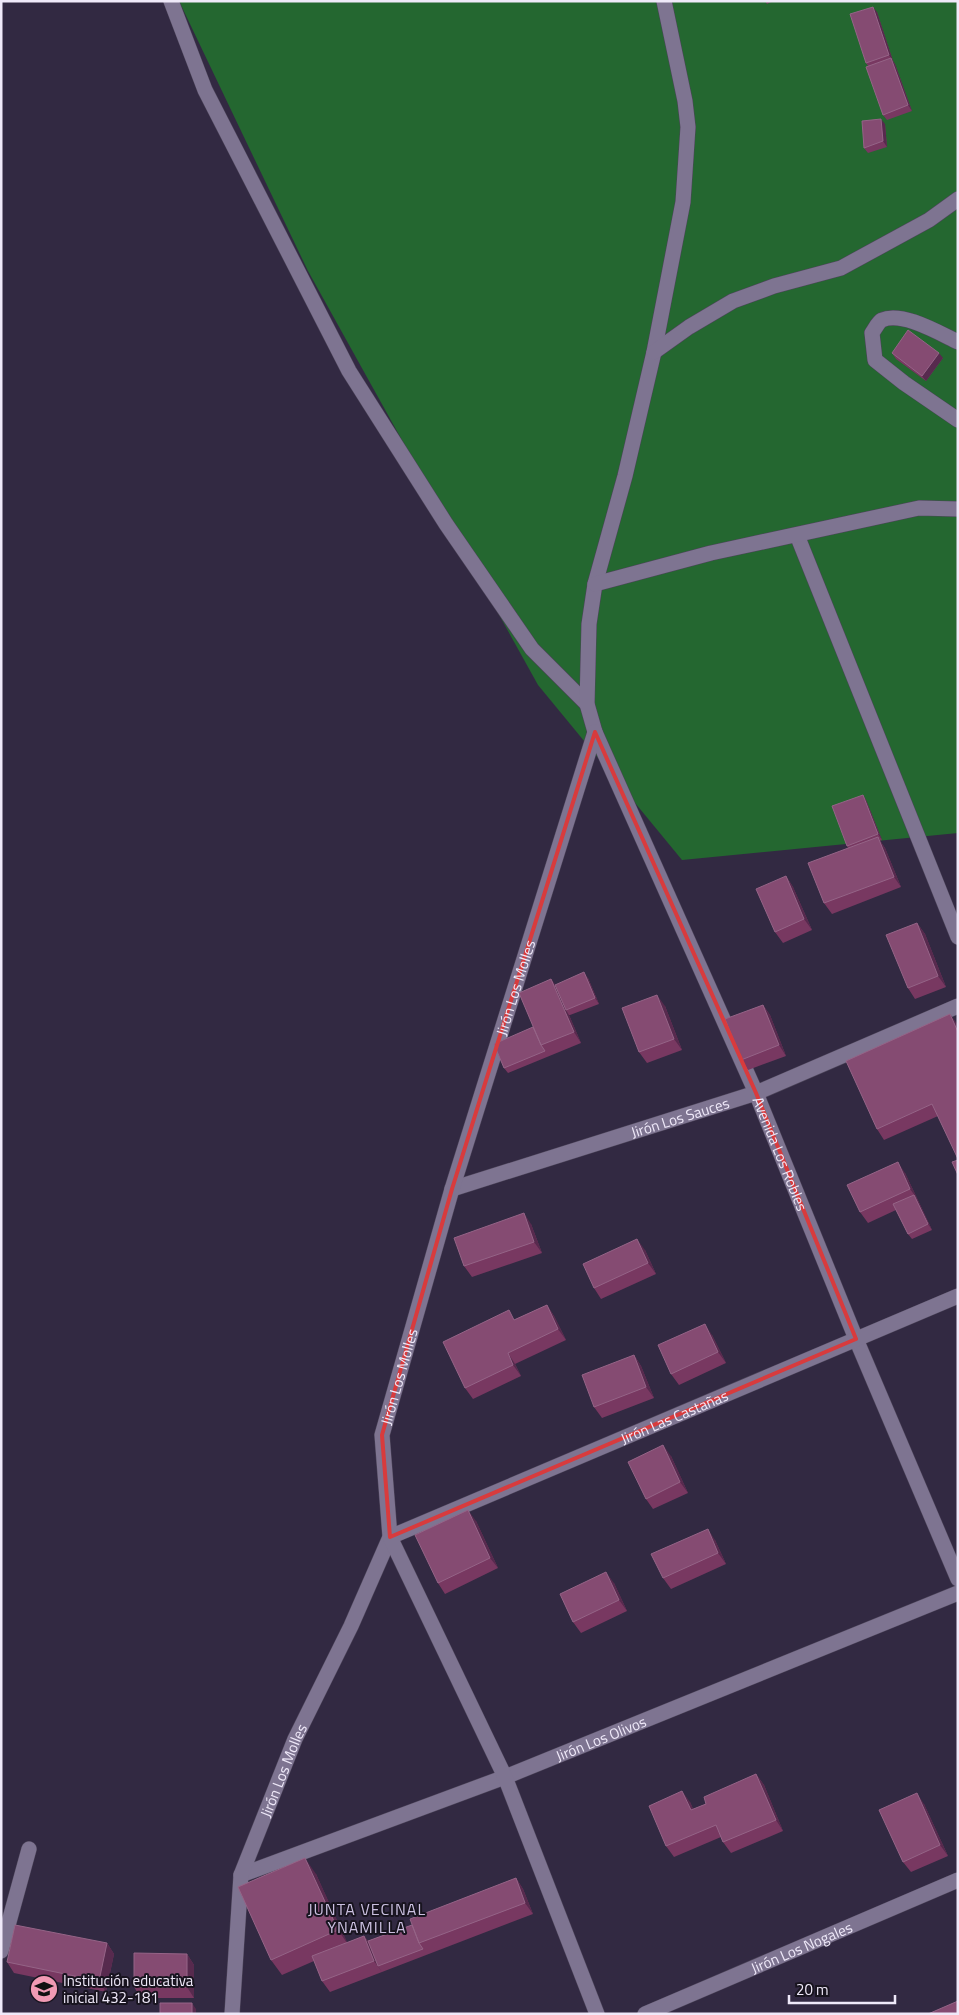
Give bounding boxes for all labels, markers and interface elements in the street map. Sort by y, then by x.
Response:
street label: Jirón Los Molles [489,937,541,1038]
street label: Jirón Los Sauces [628,1091,732,1143]
street label: Avenida Los Robles [747,1093,814,1214]
street label: Jirón Los Molles [374,1326,423,1427]
street label: Jirón Las Castañas [617,1383,732,1449]
street label: Jirón Los Olivos [552,1709,650,1767]
street label: Jirón Los Molles [254,1720,312,1821]
district label: JUNTA VECINAL YNAMILLA [308,1897,426,1939]
street label: Jirón Los Nogales [747,1915,856,1979]
place label: Institución educativa inicial 432-181 [63,1969,194,2009]
scale bar [789,1972,895,2004]
school or university icon: Institución educativa inicial 432-181 [29,1974,59,2004]
text: 20 m [796,1978,829,2001]

